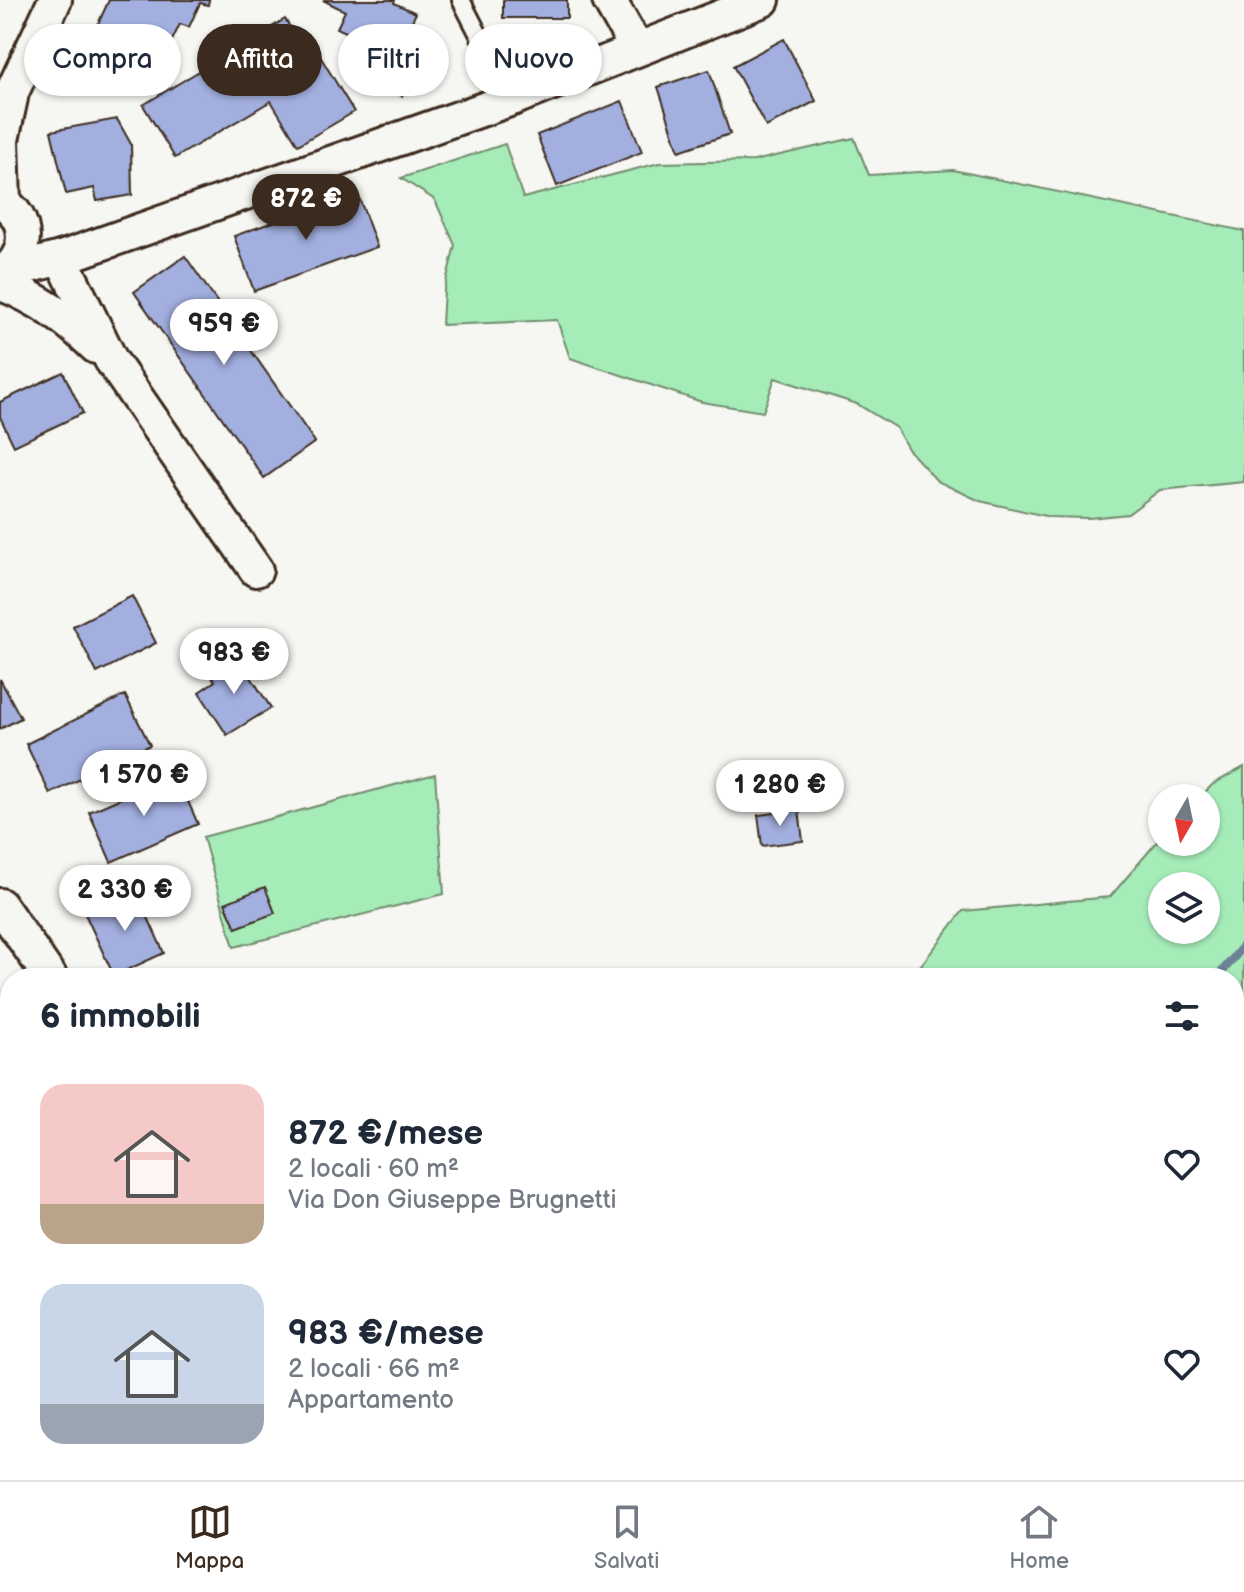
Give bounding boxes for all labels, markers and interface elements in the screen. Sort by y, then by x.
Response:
chip: Compra [24,24,181,96]
chip: Affitta [197,24,322,96]
chip: Filtri [338,24,449,96]
chip: Nuovo [465,24,602,96]
pin: 872 € [250,174,362,242]
text: 872 € [270,184,342,215]
pin: 959 € [168,299,280,367]
text: 959 € [188,309,260,340]
pin: 983 € [178,628,290,696]
text: 983 € [198,638,270,669]
pin: 1 570 € [70,750,218,818]
text: 1 570 € [99,760,189,791]
pin: 1 280 € [706,760,854,828]
text: 1 280 € [734,770,826,801]
north arrow [1148,784,1220,856]
map controls [1148,784,1220,944]
pin: 2 330 € [51,865,199,933]
button: layers [1148,872,1220,944]
text: 2 330 € [77,875,173,906]
icon: filters [1160,994,1204,1038]
text: 6 immobili [40,996,201,1037]
text: 872 €/mese [288,1113,483,1154]
icon: home [104,1116,200,1212]
icon: heart [1160,1142,1204,1186]
text: 2 locali · 60 m² [288,1154,459,1185]
text: Via Don Giuseppe Brugnetti [288,1185,617,1216]
text: 983 €/mese [288,1313,484,1354]
icon: home [104,1316,200,1412]
icon: heart [1160,1342,1204,1386]
text: 2 locali · 66 m² [288,1354,460,1385]
text: Appartamento [288,1385,454,1416]
tab: Mappa [175,1500,244,1575]
tab: Salvati [594,1500,659,1575]
tab: Home [1009,1500,1069,1575]

